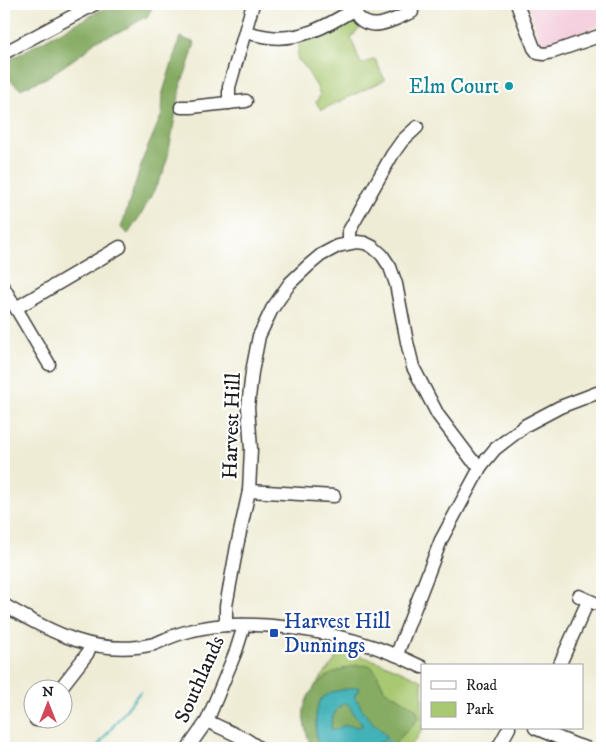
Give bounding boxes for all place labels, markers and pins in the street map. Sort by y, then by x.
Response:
place label: Elm Court [409,74,499,100]
marker: Elm Court [503,80,515,92]
place label: Harvest Hill Dunnings [284,609,391,659]
marker: Harvest Hill Dunnings [268,627,280,639]

